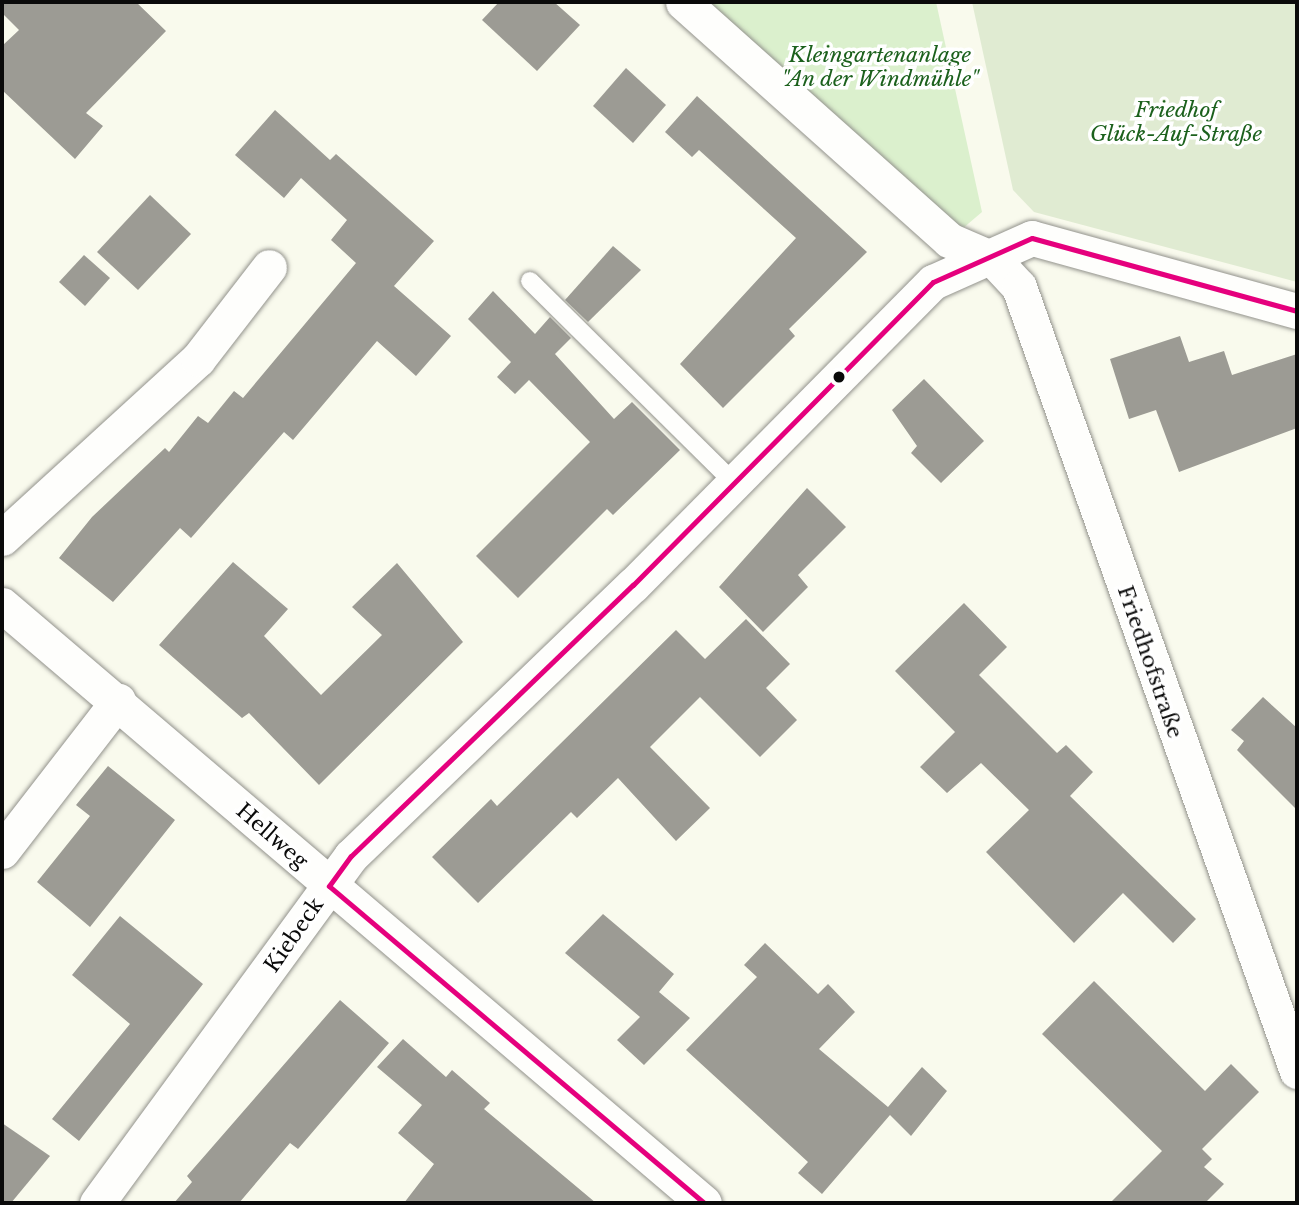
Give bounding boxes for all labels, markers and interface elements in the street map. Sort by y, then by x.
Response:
park label: Kleingartenanlage "An der Windmühle" [781,42,979,92]
park label: Friedhof Glück-Auf-Straße [1090,97,1262,147]
unlabelled marker [832,370,846,384]
street label: Friedhofstraße [1112,582,1188,742]
street label: Hellweg [231,798,313,874]
street label: Kiebeck [259,893,329,977]

